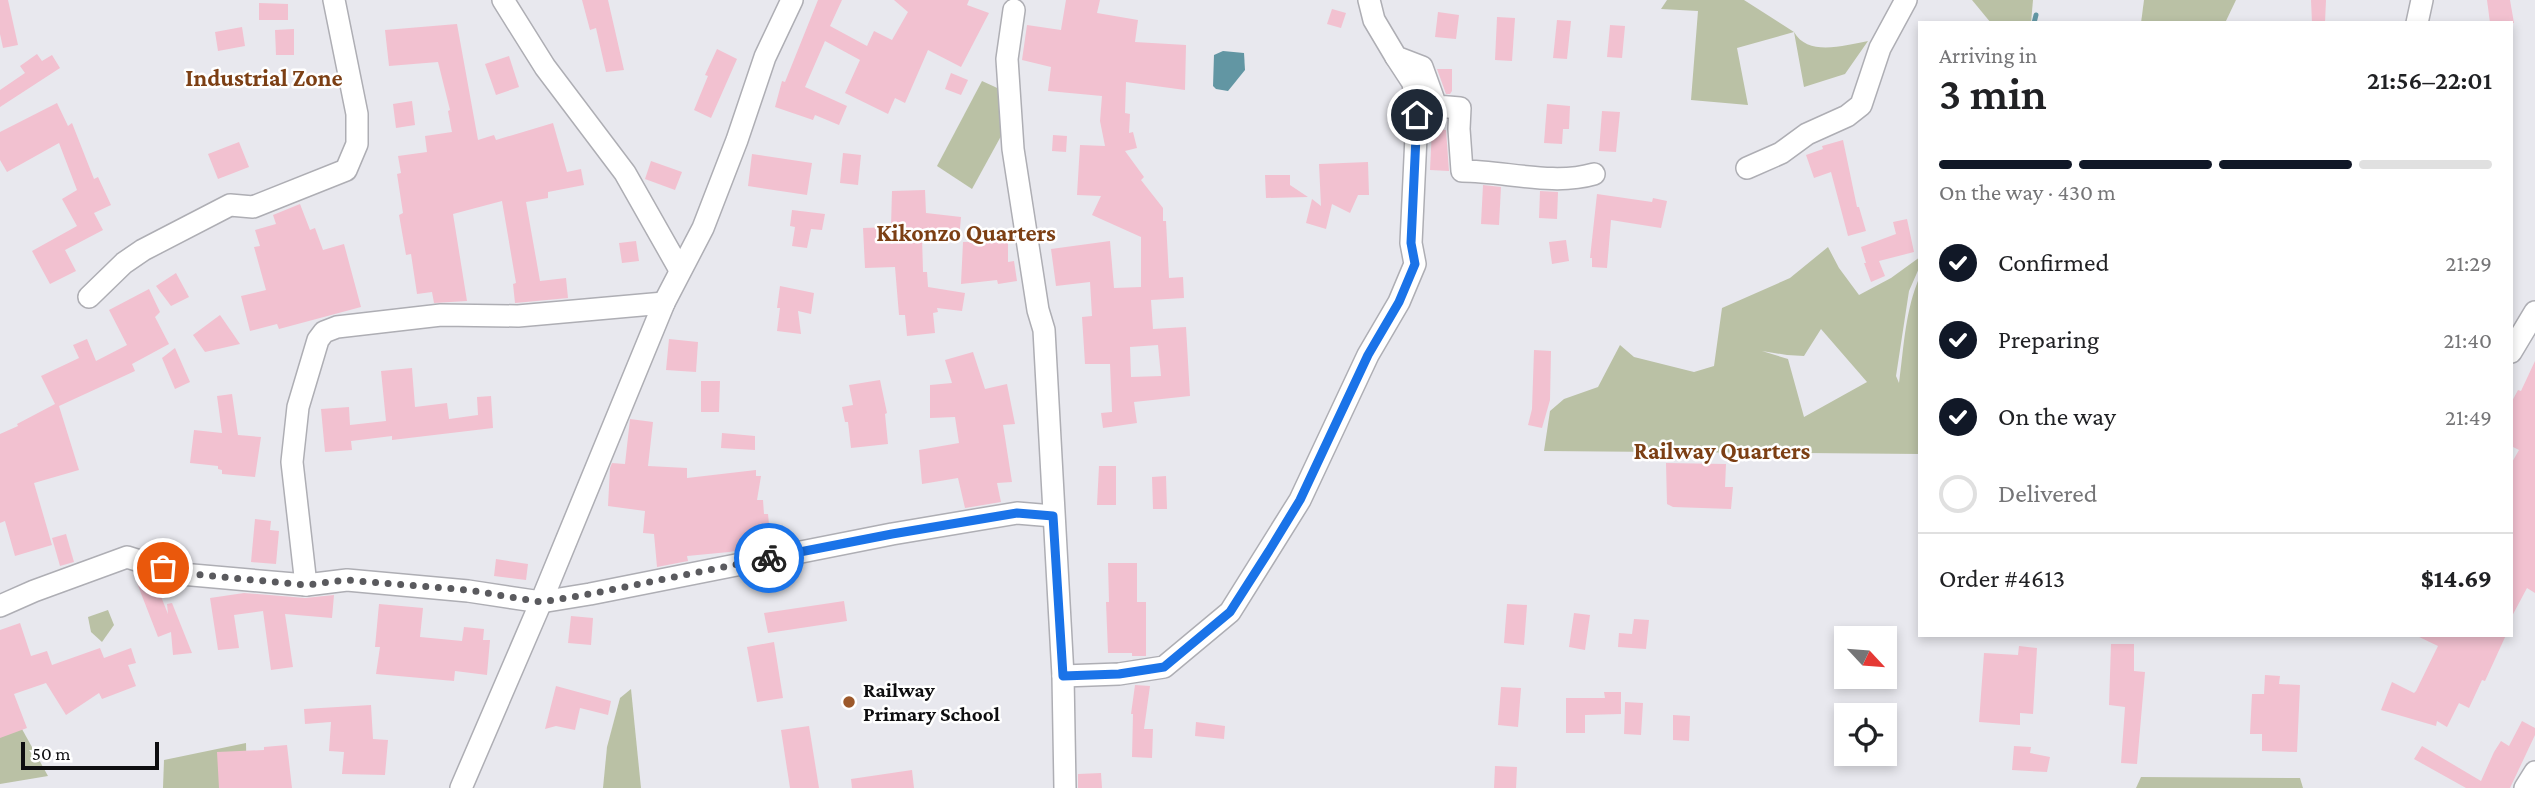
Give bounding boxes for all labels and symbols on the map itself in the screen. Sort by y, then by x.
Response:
district label: Industrial Zone [185,64,343,91]
pin [1387,85,1447,145]
district label: Kikonzo Quarters [876,219,1056,246]
district label: Railway Quarters [1634,437,1811,464]
courier [734,523,804,593]
pin [133,538,193,598]
north arrow [1834,626,1897,690]
place label: Railway Primary School [863,678,1000,726]
marker: Railway Primary School [841,694,857,710]
scale bar [21,739,159,771]

